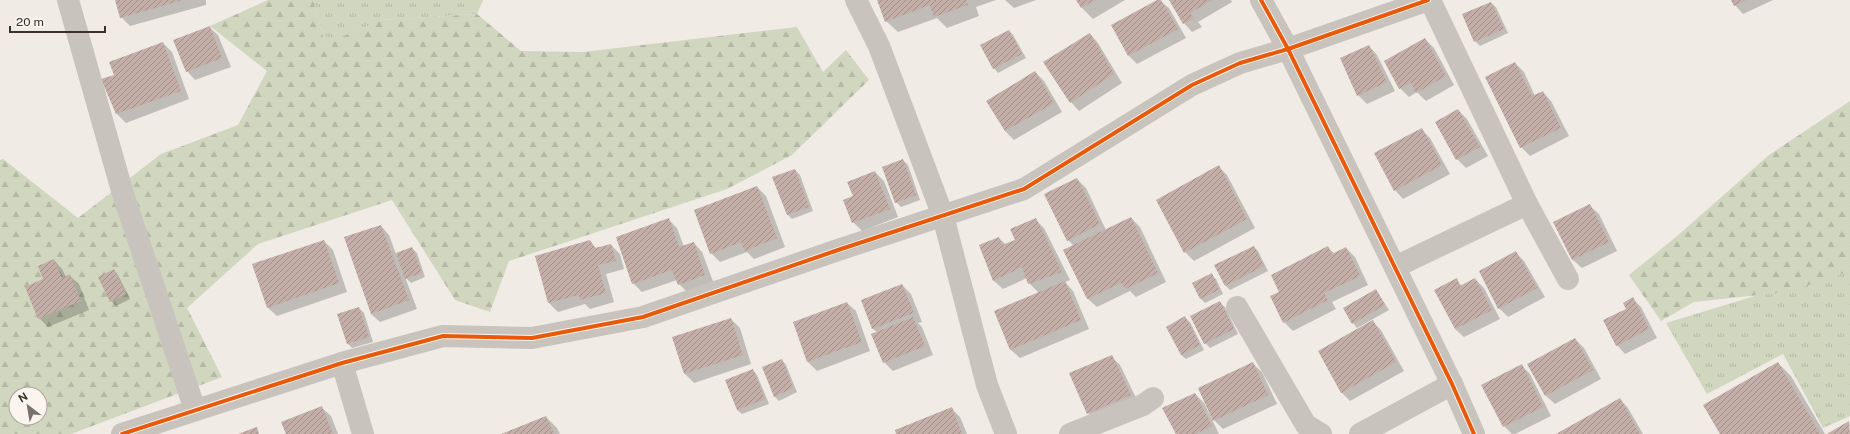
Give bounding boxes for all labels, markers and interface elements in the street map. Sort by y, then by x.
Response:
scale bar [10,8,105,34]
text: 20 m [16,15,44,29]
north arrow [8,386,48,426]
text: N [16,390,30,405]

